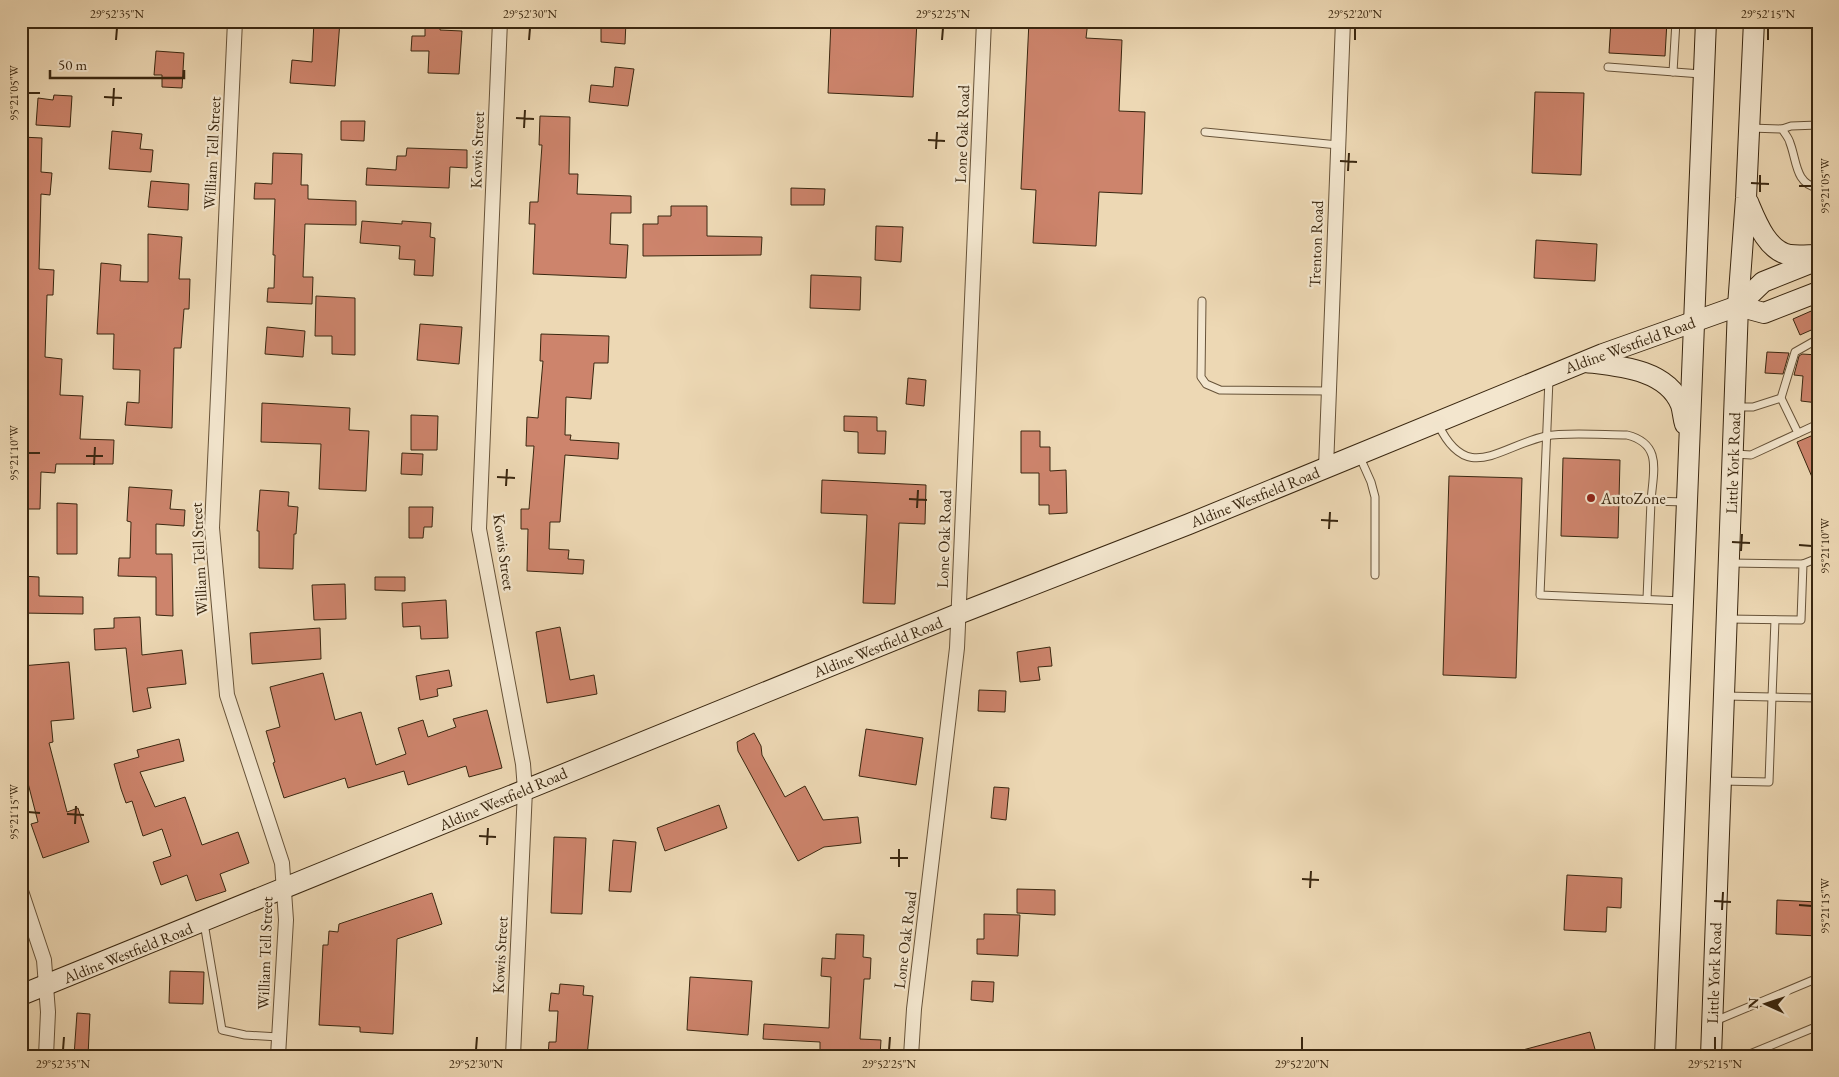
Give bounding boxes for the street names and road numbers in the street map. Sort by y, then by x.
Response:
street label: Lone Oak Road [950,84,974,183]
street label: William Tell Street [199,96,225,210]
street label: Kowis Street [465,111,489,189]
street label: Trenton Road [1304,199,1328,288]
street label: Aldine Westfield Road [1561,311,1699,379]
street label: Little York Road [1721,411,1745,514]
street label: Aldine Westfield Road [1186,461,1323,533]
street label: Lone Oak Road [932,489,956,588]
street label: William Tell Street [186,502,212,616]
street label: Kowis Street [488,512,520,592]
street label: Aldine Westfield Road [809,611,946,683]
street label: Aldine Westfield Road [435,762,571,836]
street label: Lone Oak Road [889,889,921,990]
street label: William Tell Street [253,896,277,1010]
street label: Kowis Street [487,916,513,994]
street label: Aldine Westfield Road [59,917,196,989]
street label: Little York Road [1702,921,1726,1024]

